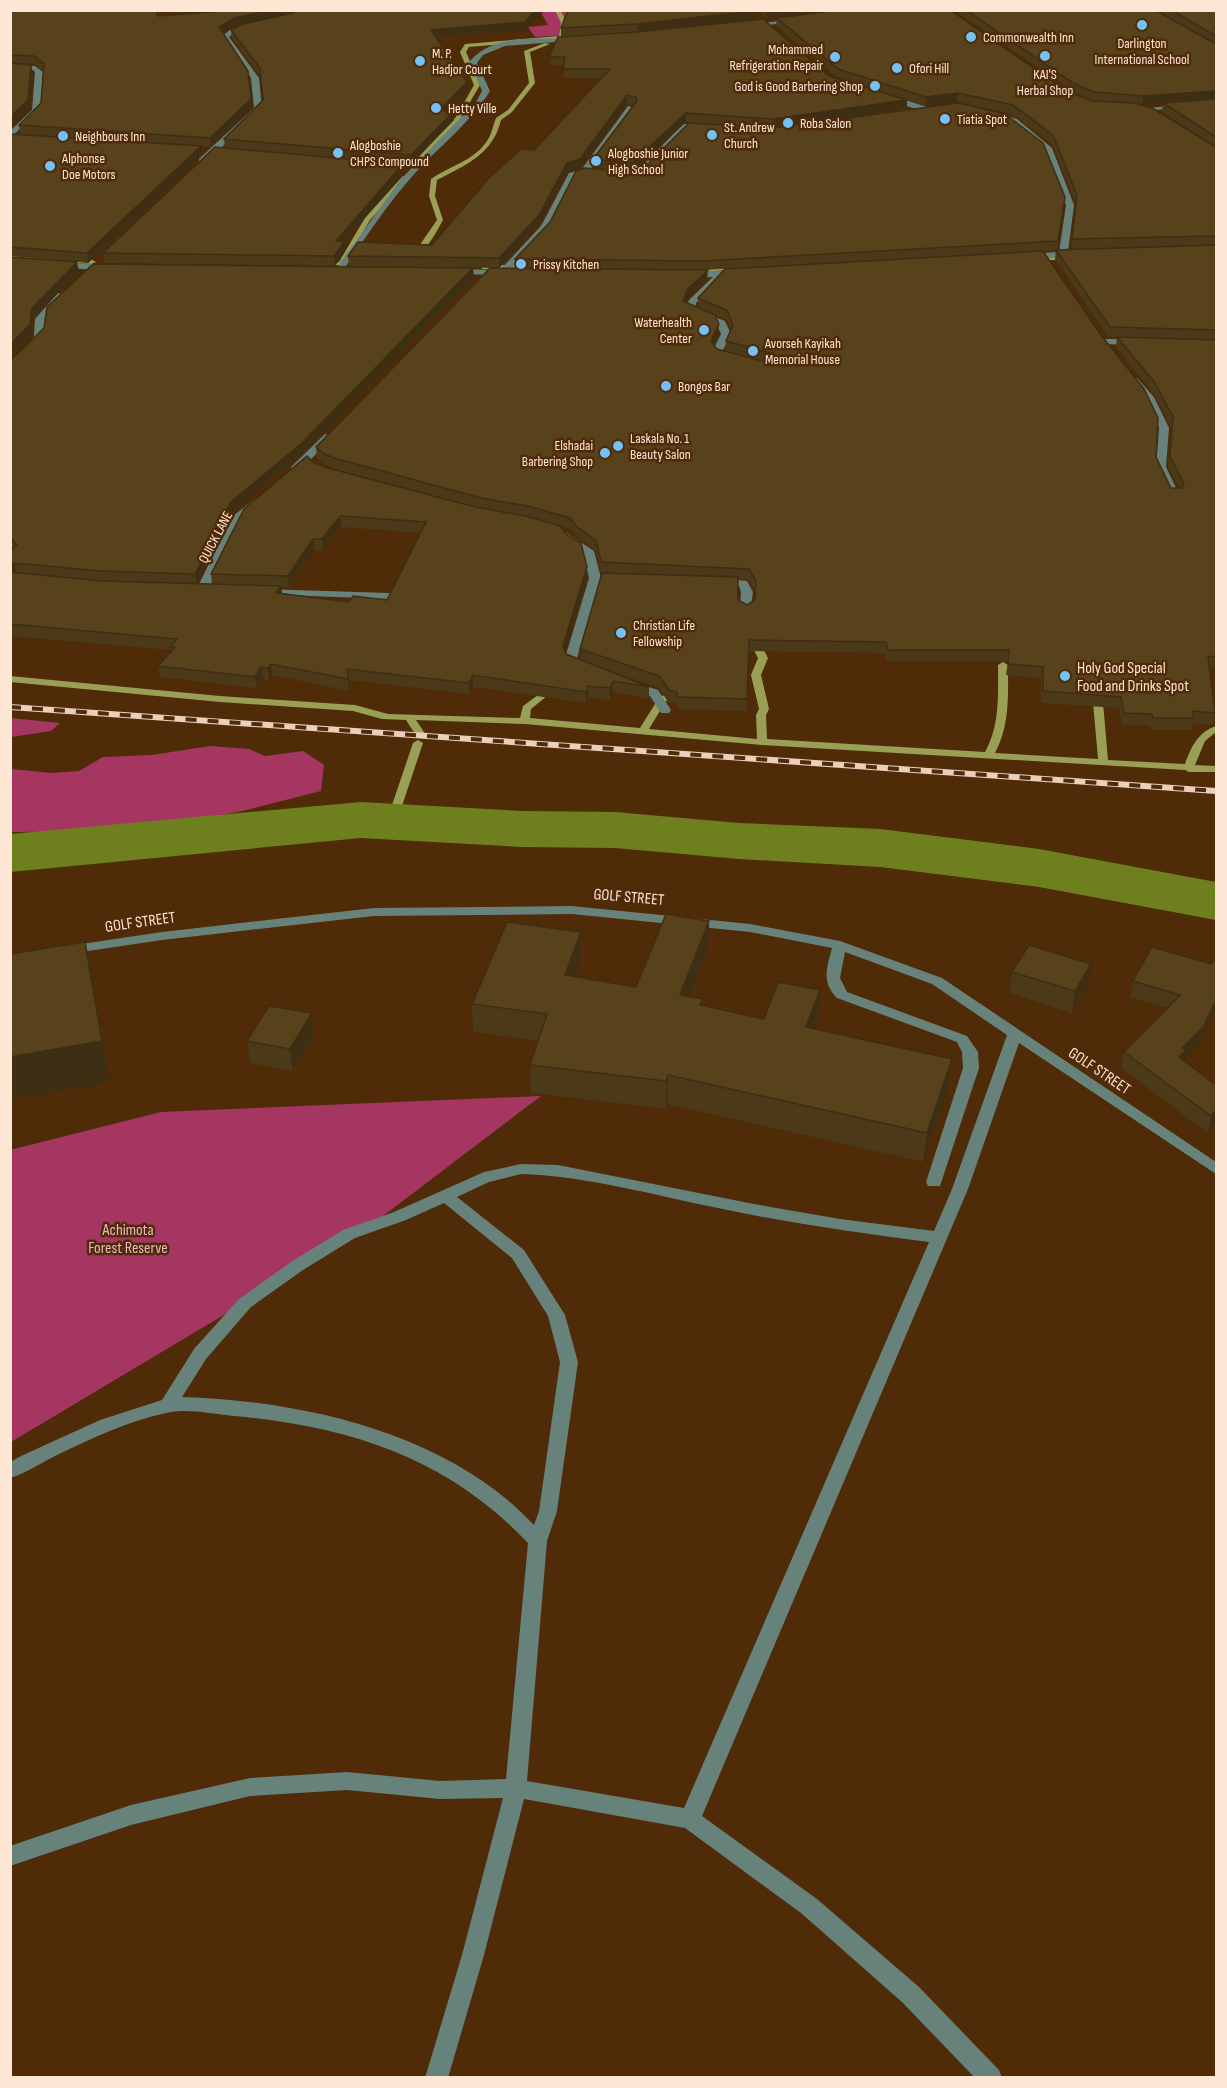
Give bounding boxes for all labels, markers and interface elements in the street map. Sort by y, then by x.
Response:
marker: Darlington International School [1135,18,1149,32]
place label: Commonwealth Inn [983,29,1074,46]
marker: Commonwealth Inn [964,30,978,44]
place label: Darlington International School [1095,35,1189,68]
place label: Mohammed Refrigeration Repair [729,41,823,74]
place label: M. P. Hadjor Court [432,45,492,78]
marker: KAI'S Herbal Shop [1038,49,1052,63]
marker: Mohammed Refrigeration Repair [828,50,842,64]
marker: M. P. Hadjor Court [413,54,427,68]
place label: Ofori Hill [909,60,949,77]
marker: Ofori Hill [890,61,904,75]
place label: KAI'S Herbal Shop [1017,66,1073,99]
place label: God is Good Barbering Shop [734,78,863,95]
marker: God is Good Barbering Shop [868,79,882,93]
place label: Hetty Ville [448,100,497,117]
marker: Hetty Ville [429,101,443,115]
place label: Tiatia Spot [957,111,1007,128]
marker: Tiatia Spot [938,112,952,126]
place label: Roba Salon [800,115,851,132]
marker: Roba Salon [781,116,795,130]
place label: St. Andrew Church [724,119,775,152]
place label: Neighbours Inn [75,128,145,145]
marker: St. Andrew Church [705,128,719,142]
marker: Neighbours Inn [56,129,70,143]
place label: Alogboshie CHPS Compound [349,137,429,170]
place label: Alogboshie Junior High School [607,145,688,178]
marker: Alogboshie CHPS Compound [331,146,345,160]
place label: Alphonse Doe Motors [61,150,115,183]
marker: Alogboshie Junior High School [589,154,603,168]
marker: Alphonse Doe Motors [43,159,57,173]
place label: Prissy Kitchen [533,256,599,273]
marker: Prissy Kitchen [514,257,528,271]
place label: Waterhealth Center [634,314,692,347]
marker: Waterhealth Center [697,323,711,337]
place label: Avorseh Kayikah Memorial House [764,335,841,368]
marker: Avorseh Kayikah Memorial House [746,344,760,358]
place label: Bongos Bar [678,378,730,395]
marker: Bongos Bar [659,379,673,393]
place label: Laskala No. 1 Beauty Salon [630,430,691,463]
place label: Elshadai Barbering Shop [522,437,593,470]
marker: Laskala No. 1 Beauty Salon [611,439,625,453]
marker: Elshadai Barbering Shop [598,446,612,460]
street label: QUICK LANE [195,508,236,566]
place label: Christian Life Fellowship [633,617,695,650]
marker: Christian Life Fellowship [614,626,628,640]
place label: Holy God Special Food and Drinks Spot [1077,659,1189,696]
marker: Holy God Special Food and Drinks Spot [1058,669,1072,683]
street label: GOLF STREET [593,885,666,910]
street label: GOLF STREET [104,908,177,937]
street label: GOLF STREET [1064,1044,1134,1099]
park label: Achimota Forest Reserve [88,1221,168,1258]

